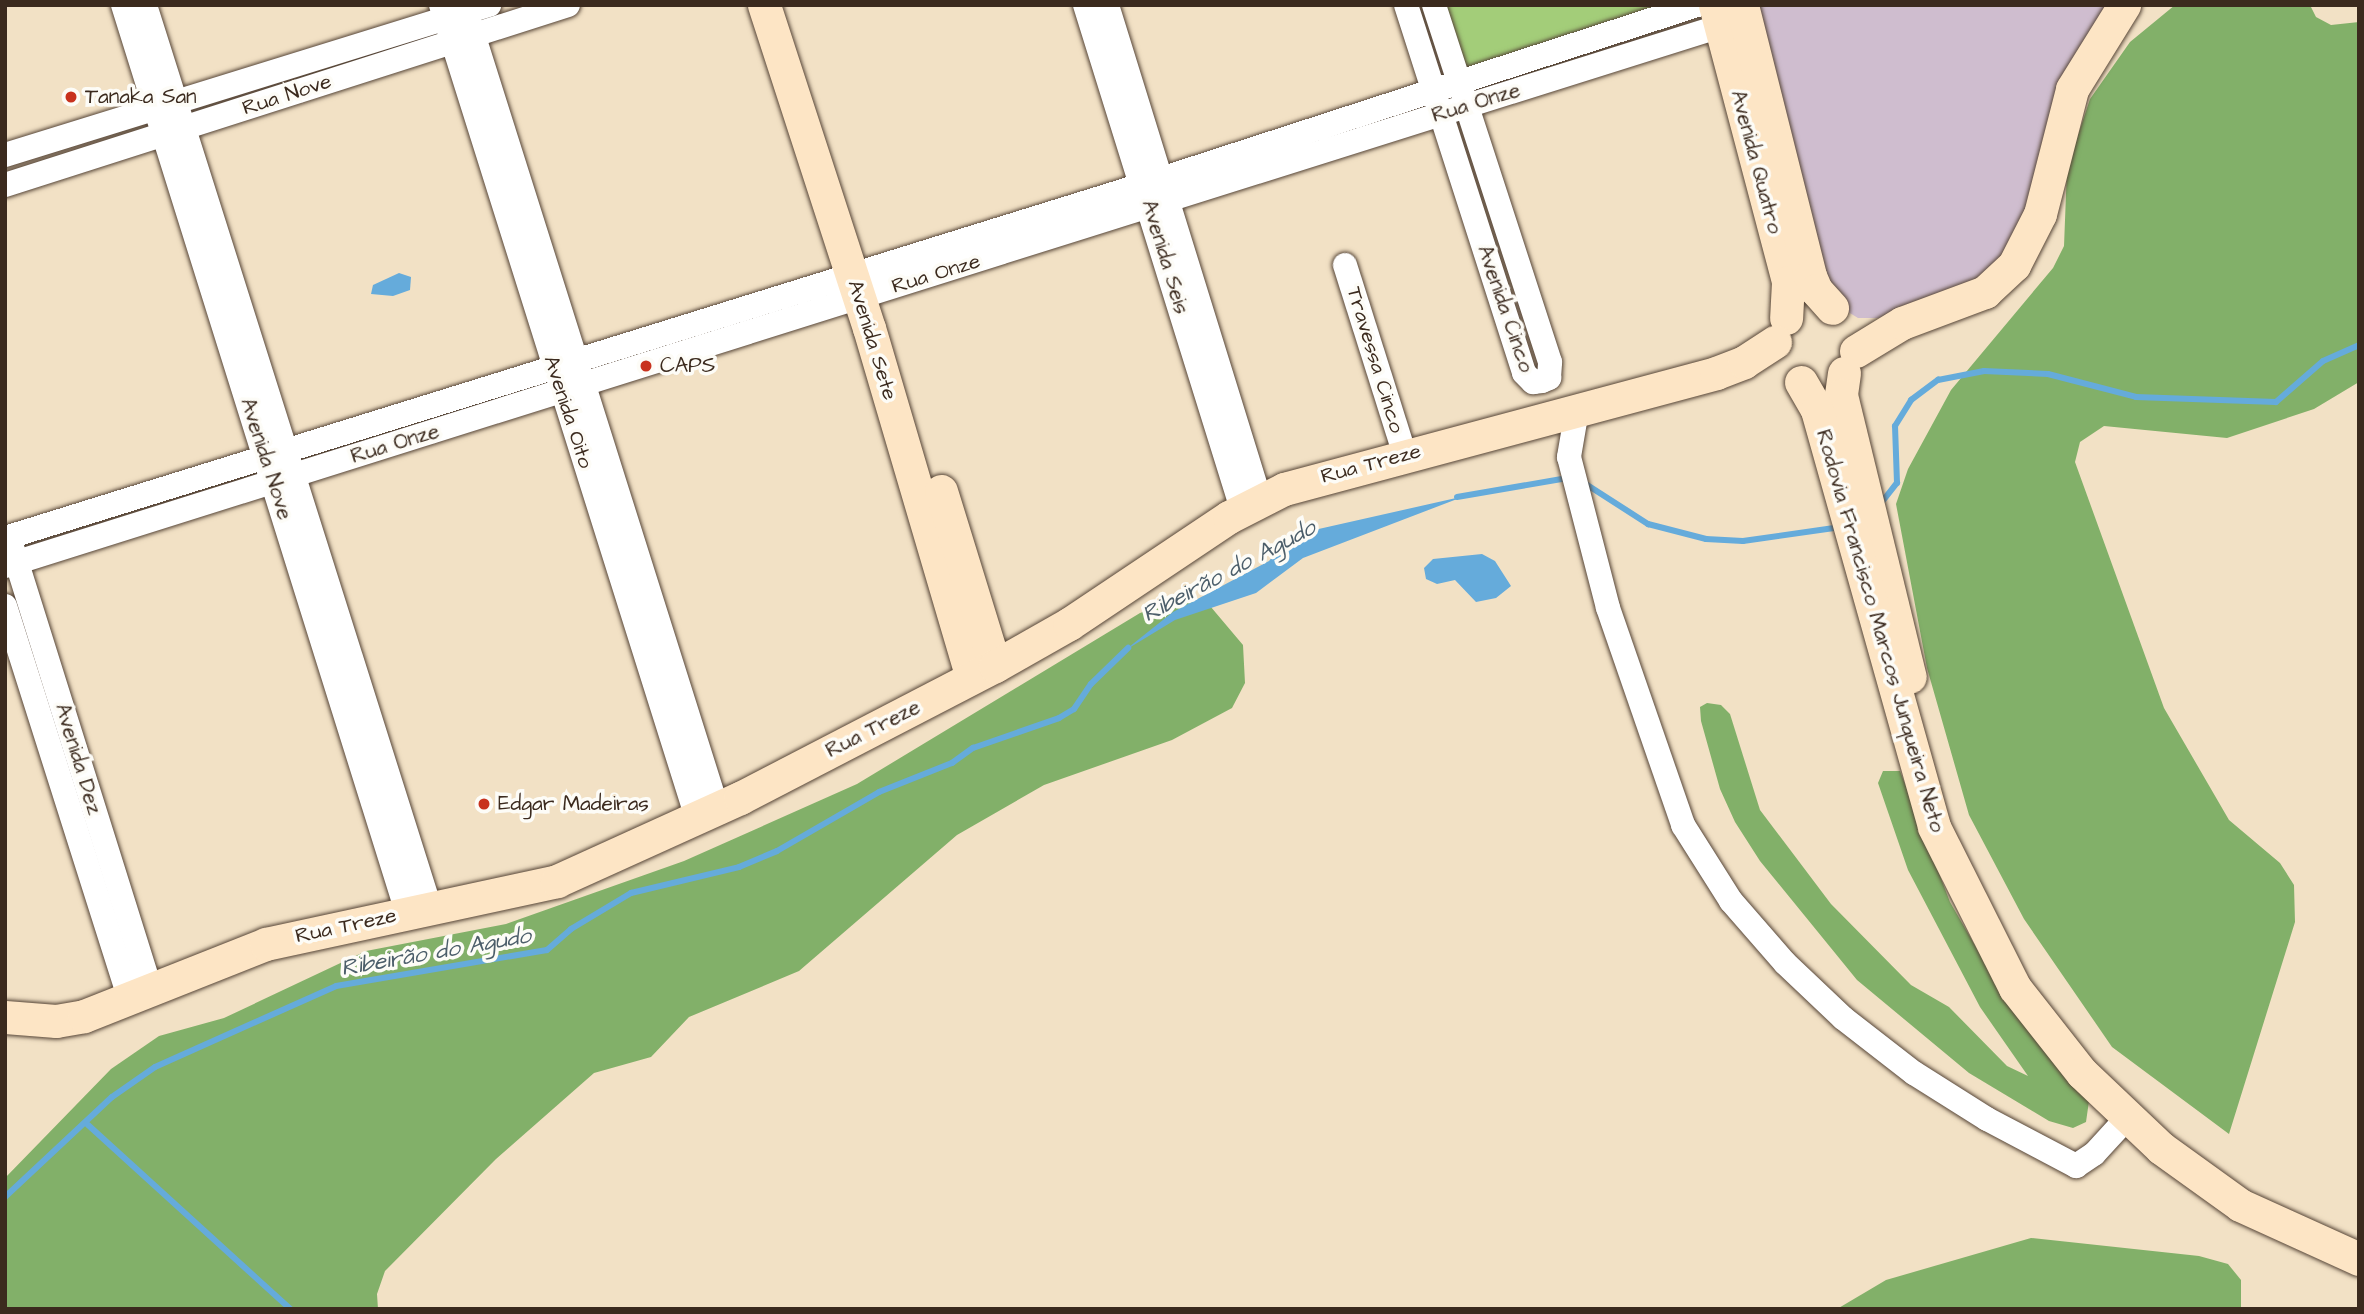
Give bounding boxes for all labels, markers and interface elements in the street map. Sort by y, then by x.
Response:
street label: Rua Nove [239,69,335,121]
street label: Rua Onze [1429,78,1523,128]
place label: Tanaka San [85,84,197,110]
street label: Avenida Quatro [1725,88,1787,236]
marker: Tanaka San [63,89,79,105]
street label: Avenida Seis [1136,197,1194,317]
street label: Avenida Cinco [1471,242,1539,376]
street label: Rua Onze [889,249,983,299]
street label: Avenida Sete [842,277,902,403]
street label: Travessa Cinco [1341,284,1409,436]
street label: Avenida Oito [538,353,598,471]
place label: CAPS [660,353,715,379]
marker: CAPS [638,358,654,374]
street label: Avenida Nove [234,395,298,523]
street label: Rua Onze [348,419,442,469]
street label: Rodovia Francisco Marcos Junqueira Neto [1810,427,1950,835]
street label: Rua Treze [1318,439,1424,489]
water label: Ribeirão do Agudo [1138,514,1320,628]
street label: Rua Treze [822,695,924,763]
street label: Avenida Dez [49,701,107,817]
place label: Edgar Madeiras [498,791,649,817]
marker: Edgar Madeiras [476,796,492,812]
street label: Rua Treze [293,903,399,949]
water label: Ribeirão do Agudo [339,922,533,982]

